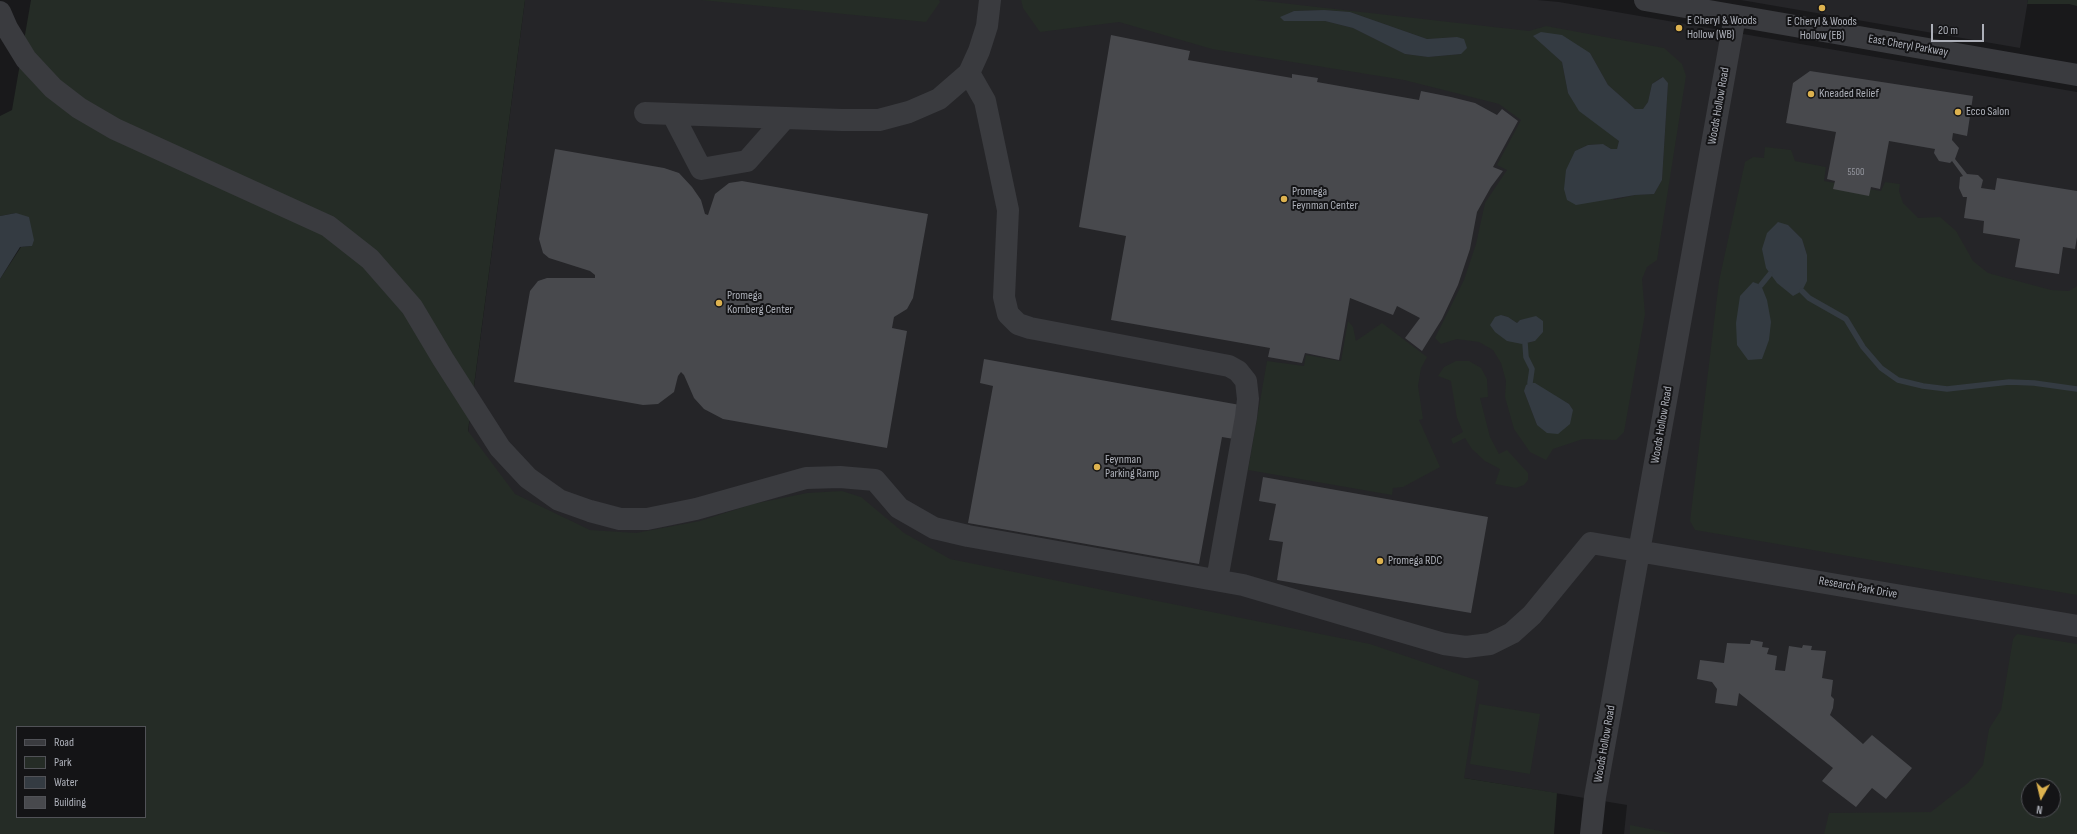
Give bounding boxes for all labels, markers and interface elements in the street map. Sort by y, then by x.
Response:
marker: E Cheryl & Woods Hollow (EB) [1817,3,1827,13]
place label: E Cheryl & Woods Hollow (WB) [1687,14,1757,42]
place label: E Cheryl & Woods Hollow (EB) [1787,15,1857,43]
scale bar [1933,16,1986,42]
marker: E Cheryl & Woods Hollow (WB) [1674,23,1684,33]
text: 20 m [1938,23,1958,38]
street label: East Cheryl Parkway [1867,32,1949,60]
street label: Woods Hollow Road [1705,66,1733,146]
place label: Kneaded Relief [1819,87,1879,101]
marker: Kneaded Relief [1806,89,1816,99]
place label: Ecco Salon [1966,105,2009,119]
marker: Ecco Salon [1953,107,1963,117]
house number: 5500 [1848,166,1864,178]
place label: Promega Feynman Center [1292,185,1358,213]
marker: Promega Feynman Center [1279,194,1289,204]
place label: Promega Kornberg Center [727,289,793,317]
marker: Promega Kornberg Center [714,298,724,308]
street label: Woods Hollow Road [1648,385,1676,465]
place label: Feynman Parking Ramp [1105,453,1159,481]
marker: Feynman Parking Ramp [1092,462,1102,472]
place label: Promega RDC [1388,554,1442,568]
marker: Promega RDC [1375,556,1385,566]
street label: Research Park Drive [1818,574,1898,602]
street label: Woods Hollow Road [1591,704,1619,784]
legend [16,726,146,818]
text: Road [54,735,74,750]
text: Park [54,755,72,770]
text: Water [54,775,78,790]
north arrow [2021,778,2061,818]
text: Building [54,795,86,810]
text: N [2036,803,2043,816]

